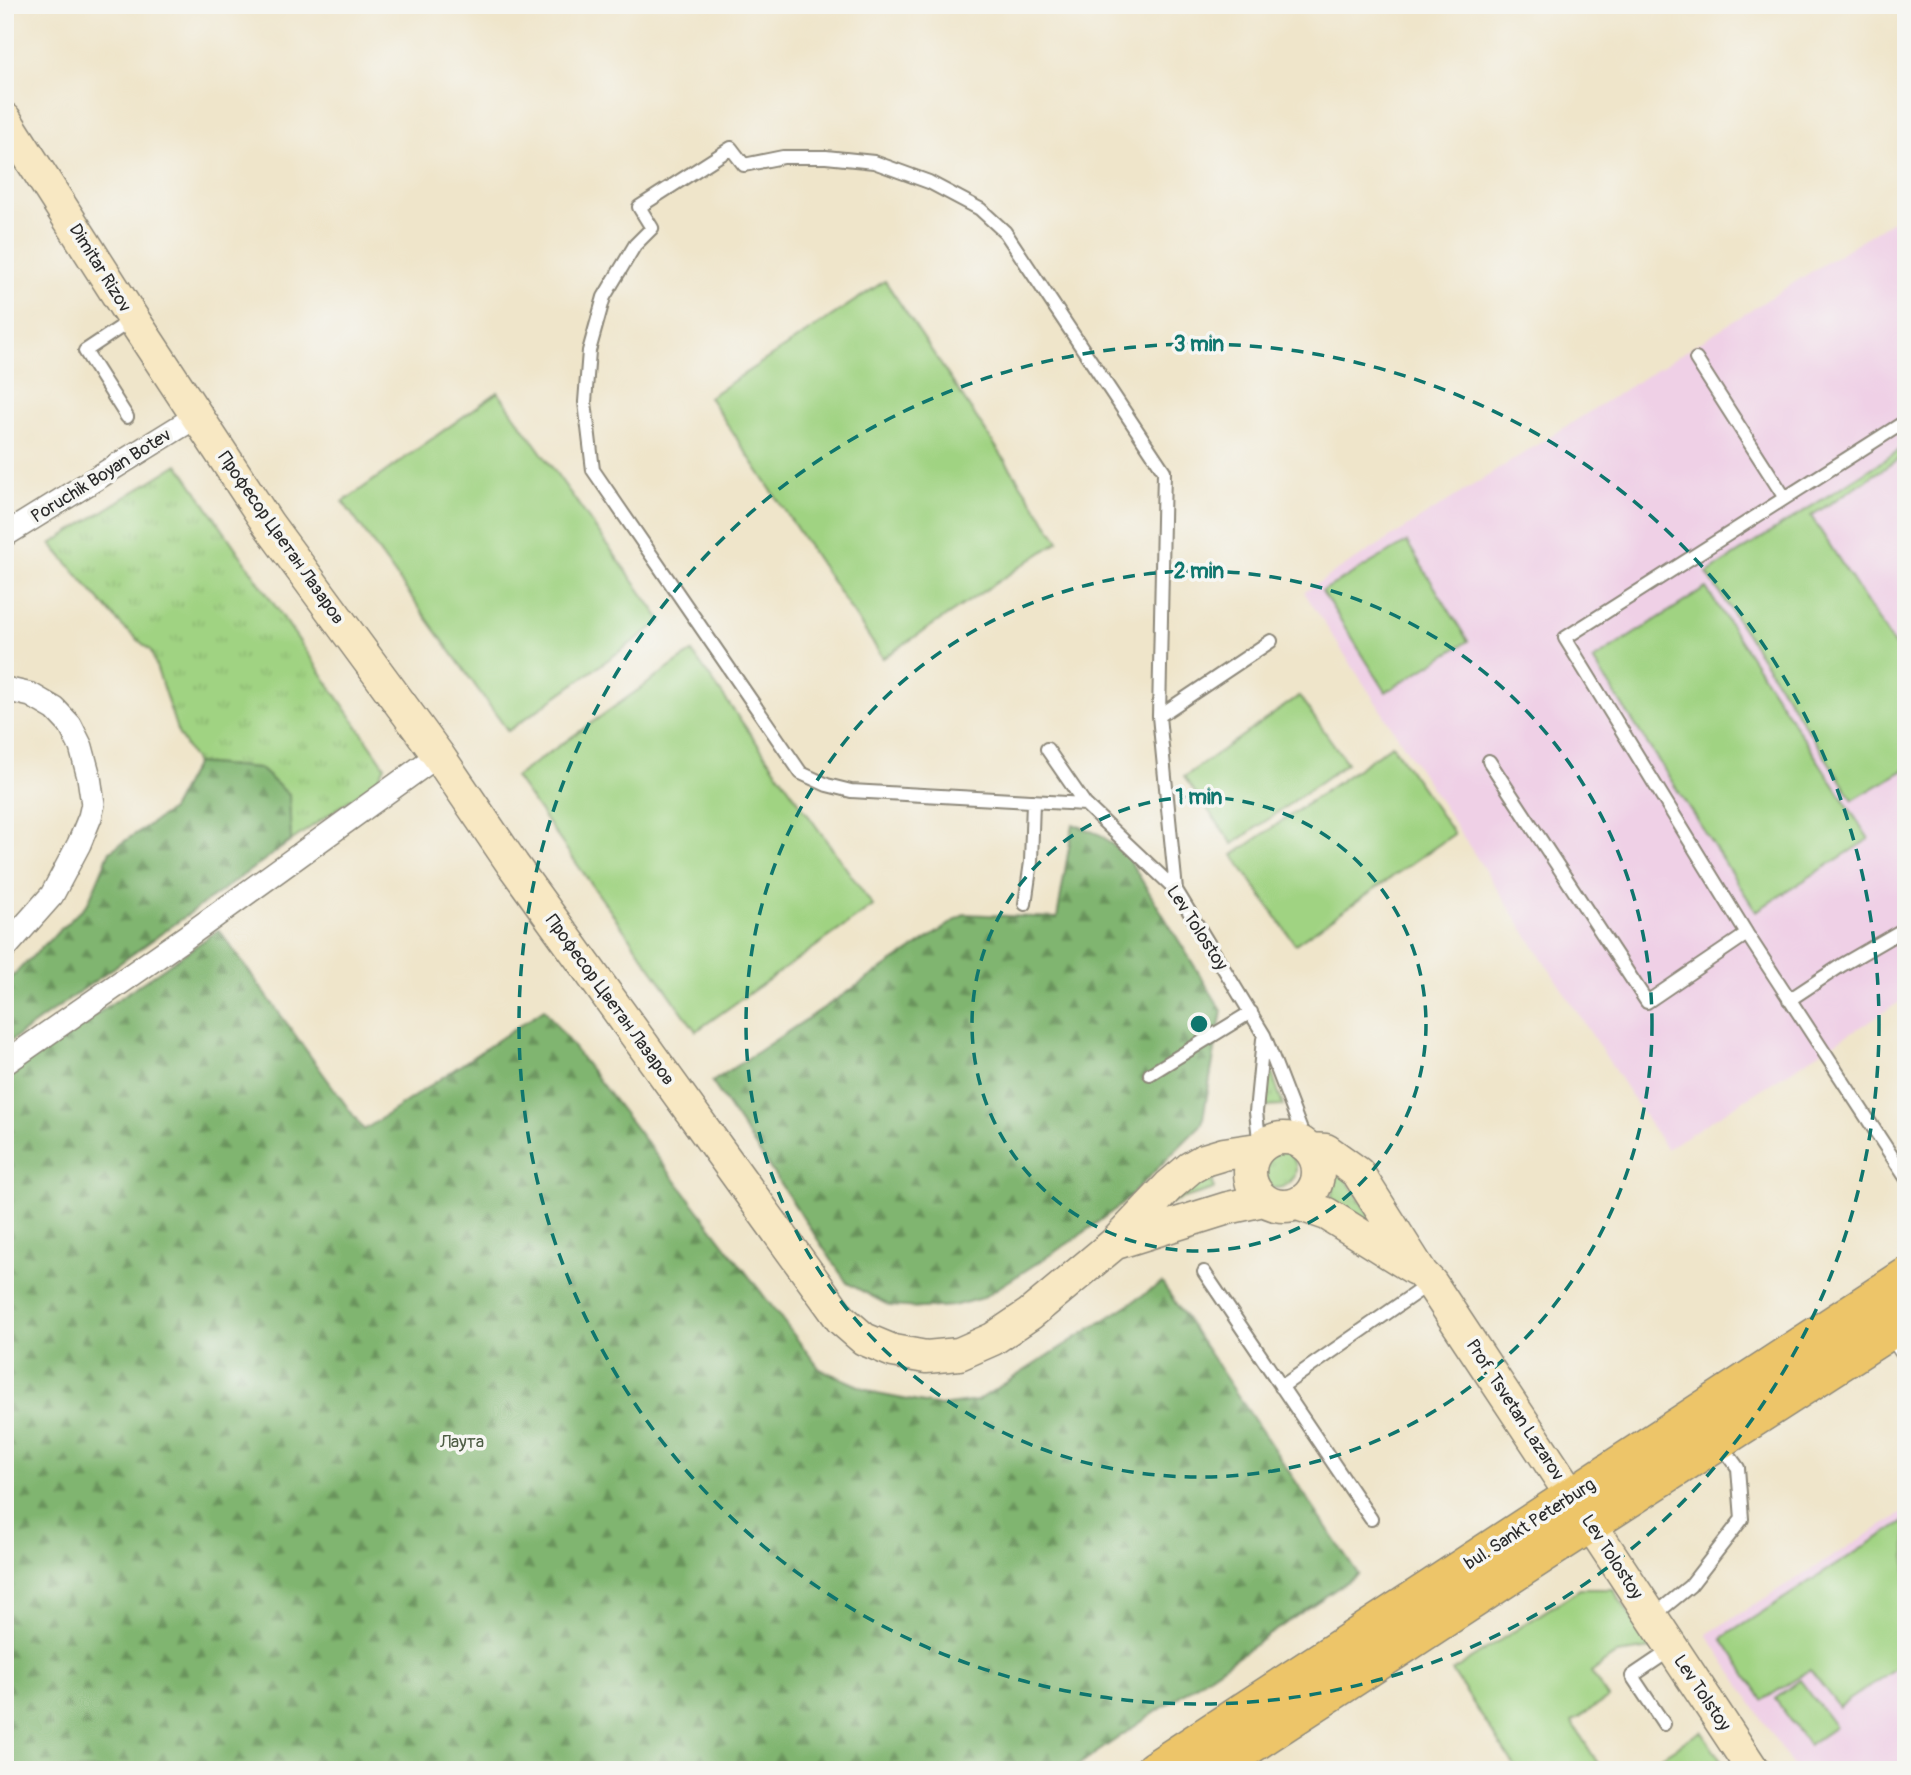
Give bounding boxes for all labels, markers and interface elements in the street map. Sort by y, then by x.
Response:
street label: Dimitar Rizov [64,220,136,316]
text: 3 min [1174,331,1224,358]
street label: Poruchik Boyan Botev [27,424,175,528]
street label: Професор Цветан Лазаров [213,447,349,629]
text: 2 min [1174,558,1224,585]
text: 1 min [1176,784,1223,811]
street label: Lev Tolostoy [1161,881,1233,975]
street label: Професор Цветан Лазаров [540,910,680,1090]
centre of rings [1187,1012,1211,1036]
street label: Prof. Tsvetan Lazarov [1461,1335,1569,1485]
park label: Лаута [439,1431,484,1454]
street label: bul. Sankt Peterburg [1460,1473,1600,1575]
street label: Lev Tolostoy [1576,1510,1648,1604]
street label: Lev Tolstoy [1668,1651,1736,1736]

